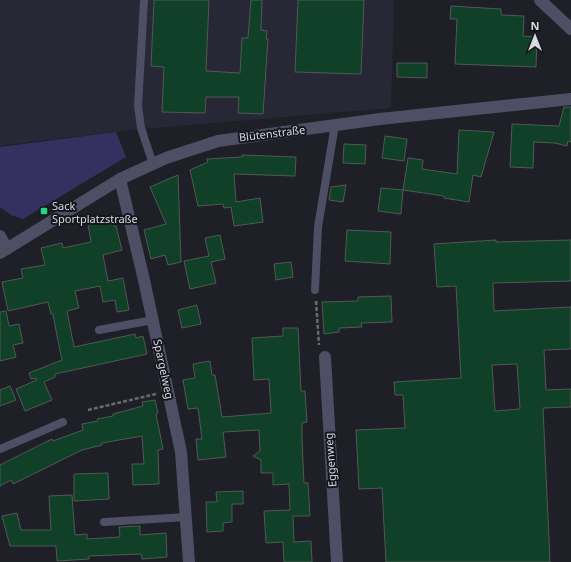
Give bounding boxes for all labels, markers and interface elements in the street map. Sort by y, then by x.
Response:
north arrow [515,16,555,56]
text: N [531,18,539,33]
street label: Blütenstraße [238,121,306,145]
place label: Sack Sportplatzstraße [52,198,138,226]
marker: Sack Sportplatzstraße [39,206,49,216]
street label: Spargelweg [150,338,178,400]
street label: Eggenweg [321,432,339,488]

